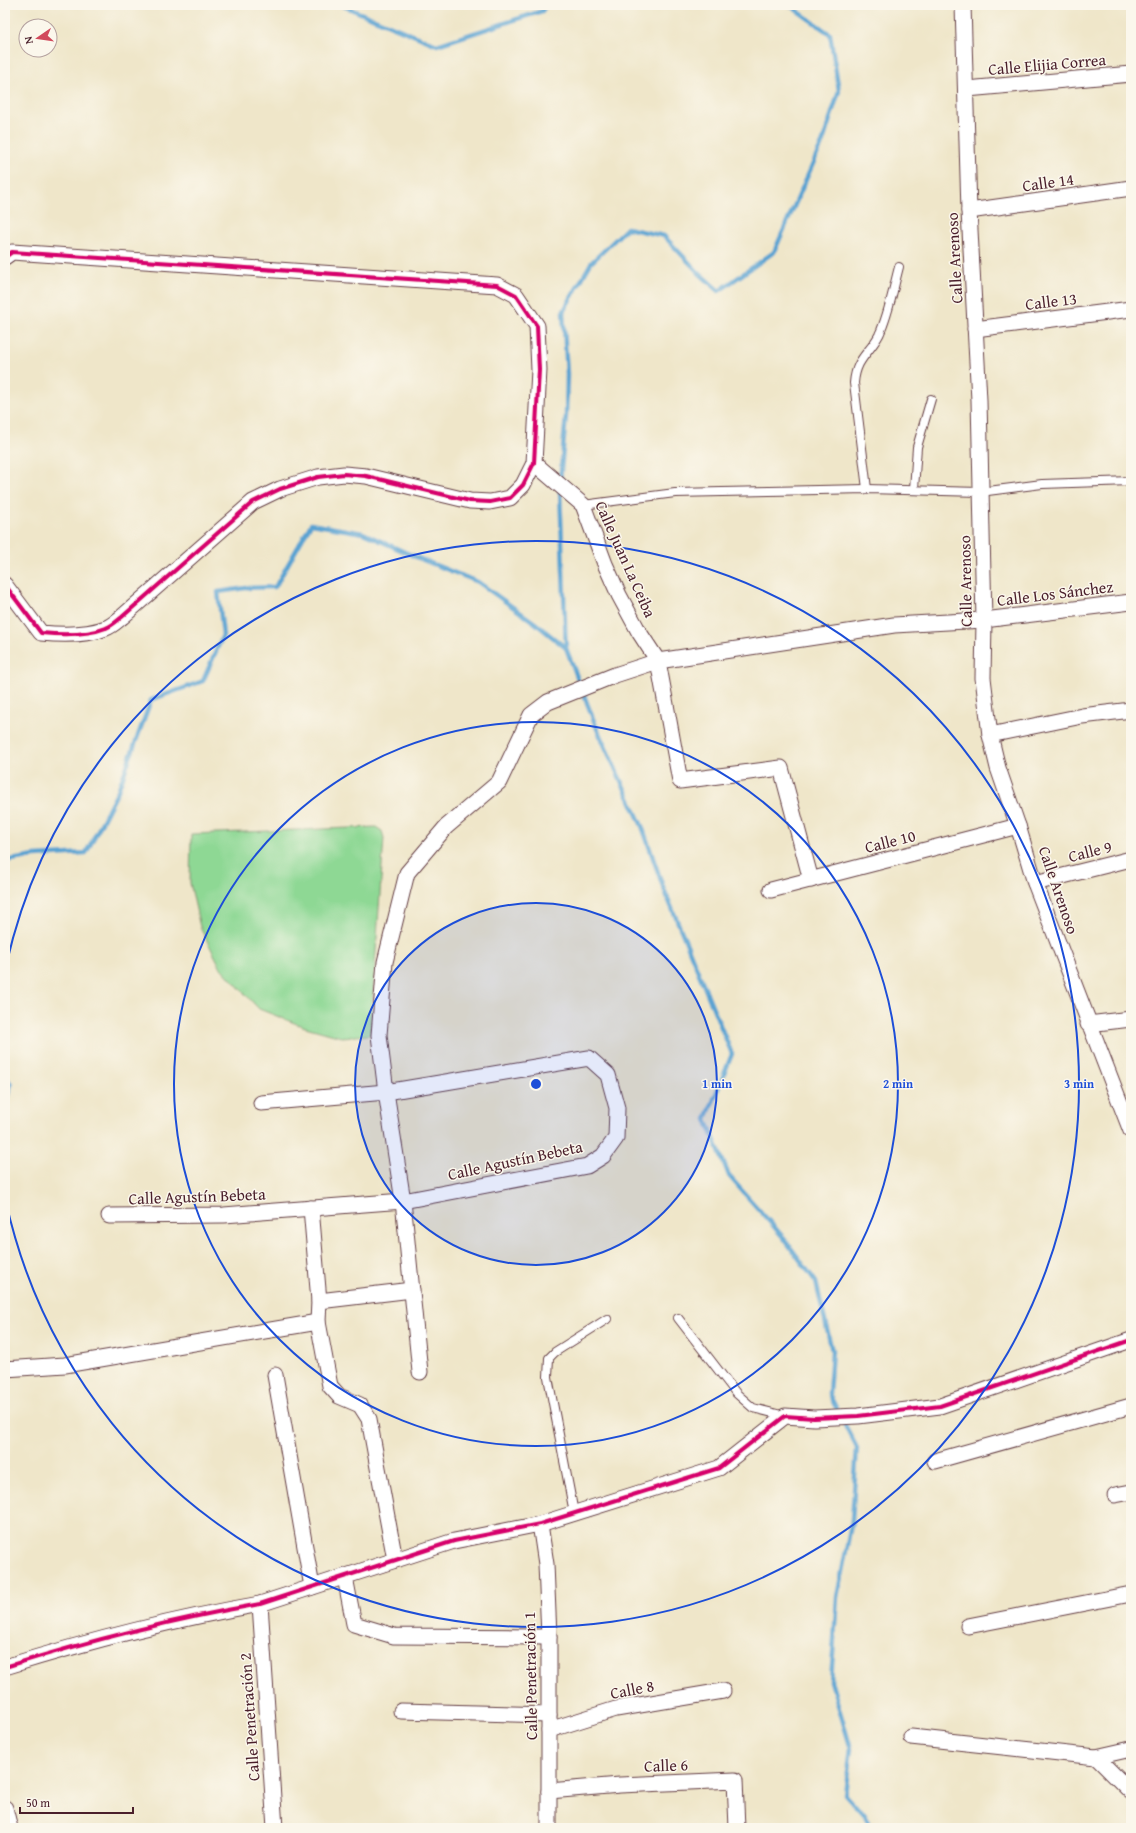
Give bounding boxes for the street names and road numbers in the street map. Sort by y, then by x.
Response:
street label: Calle Elijia Correa [987,47,1107,81]
street label: Calle 14 [1021,166,1076,197]
street label: Calle Arenoso [940,212,968,304]
street label: Calle 13 [1024,286,1078,316]
street label: Calle Juan La Ceiba [590,497,663,622]
street label: Calle Arenoso [952,535,978,627]
street label: Calle Los Sánchez [996,574,1114,612]
street label: Calle 10 [862,823,918,859]
street label: Calle 9 [1066,834,1115,868]
street label: Calle Arenoso [1033,843,1085,937]
street label: Calle Agustín Bebeta [445,1134,585,1186]
street label: Calle Agustín Bebeta [128,1182,266,1210]
street label: Calle Penetración 1 [517,1612,543,1740]
street label: Calle Penetración 2 [233,1652,265,1782]
street label: Calle 8 [608,1673,656,1705]
street label: Calle 6 [644,1752,689,1778]

